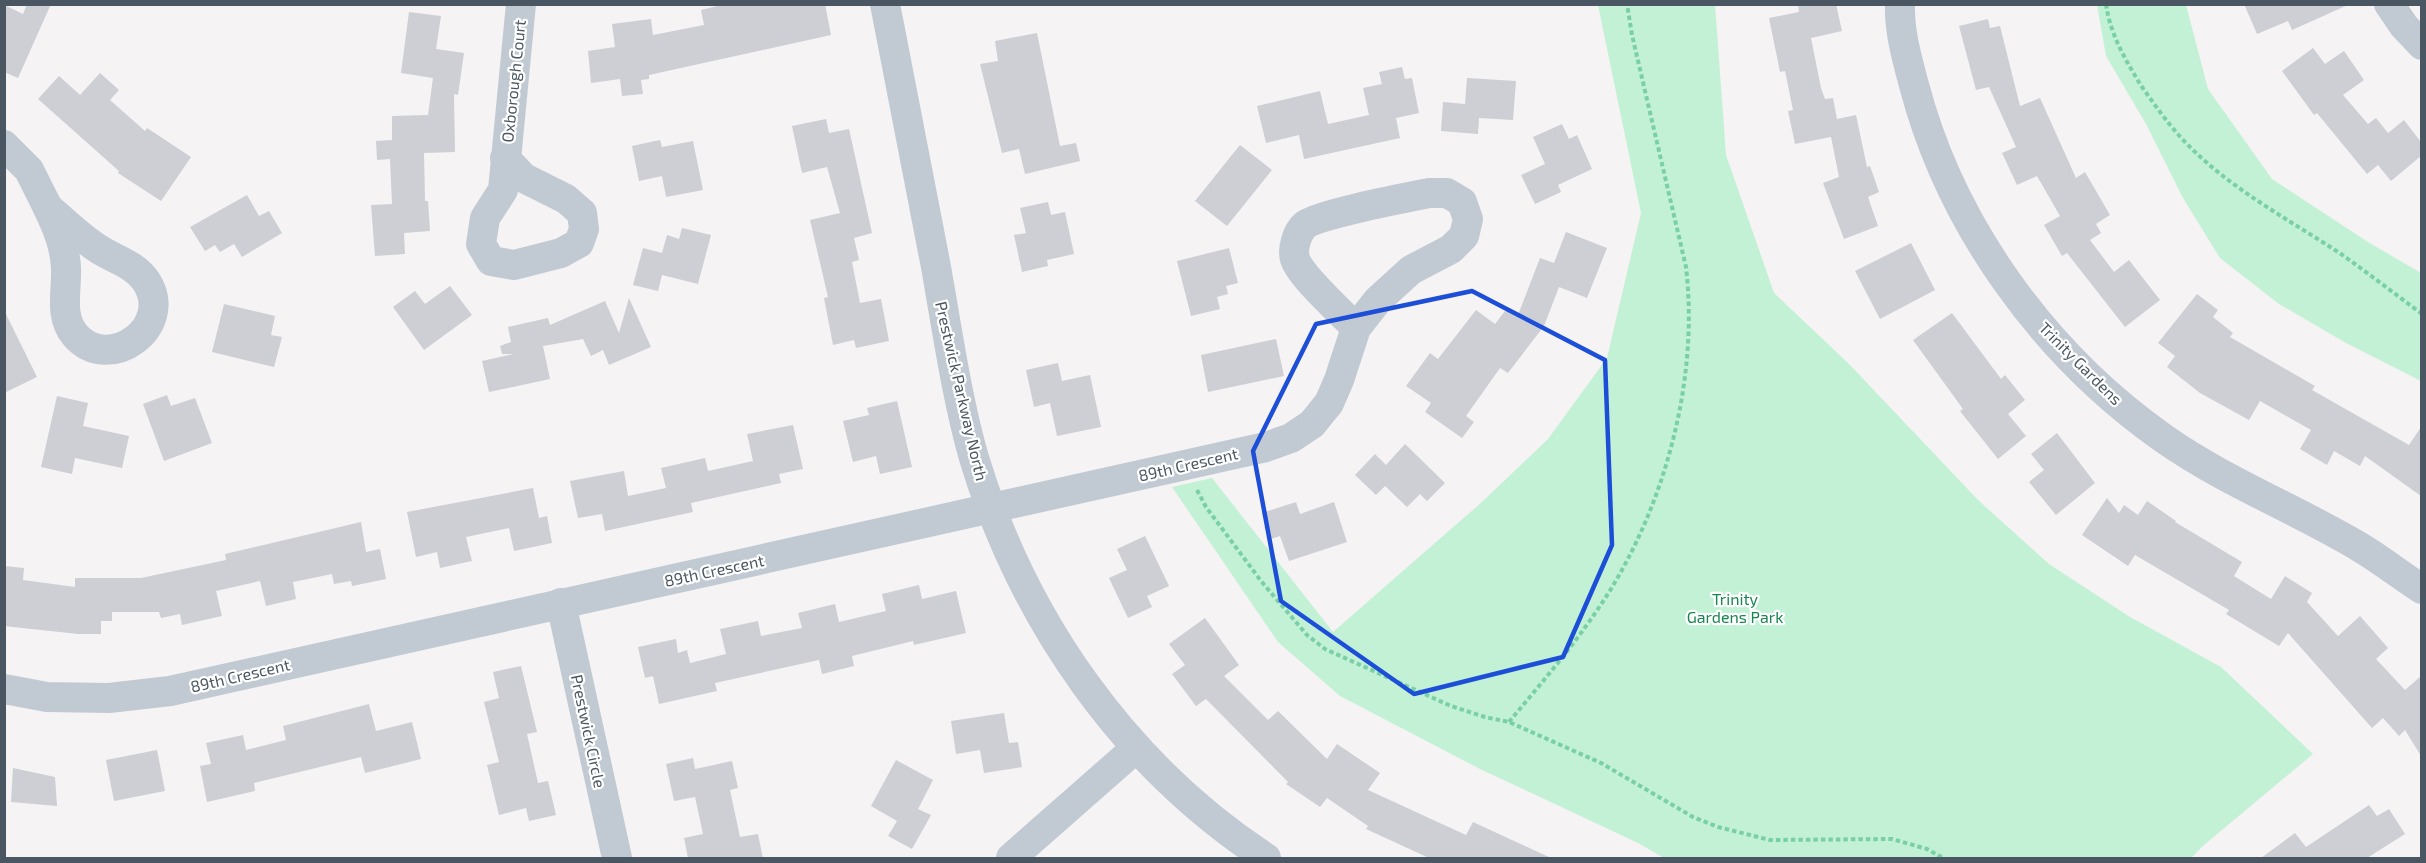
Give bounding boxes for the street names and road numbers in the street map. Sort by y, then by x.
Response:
street label: Oxborough Court [497,19,529,143]
street label: Prestwick Parkway North [932,299,992,483]
street label: Trinity Gardens [2036,318,2126,408]
street label: 89th Crescent [1136,443,1240,485]
street label: 89th Crescent [662,550,766,590]
street label: 89th Crescent [188,654,292,696]
street label: Prestwick Circle [568,673,610,789]

